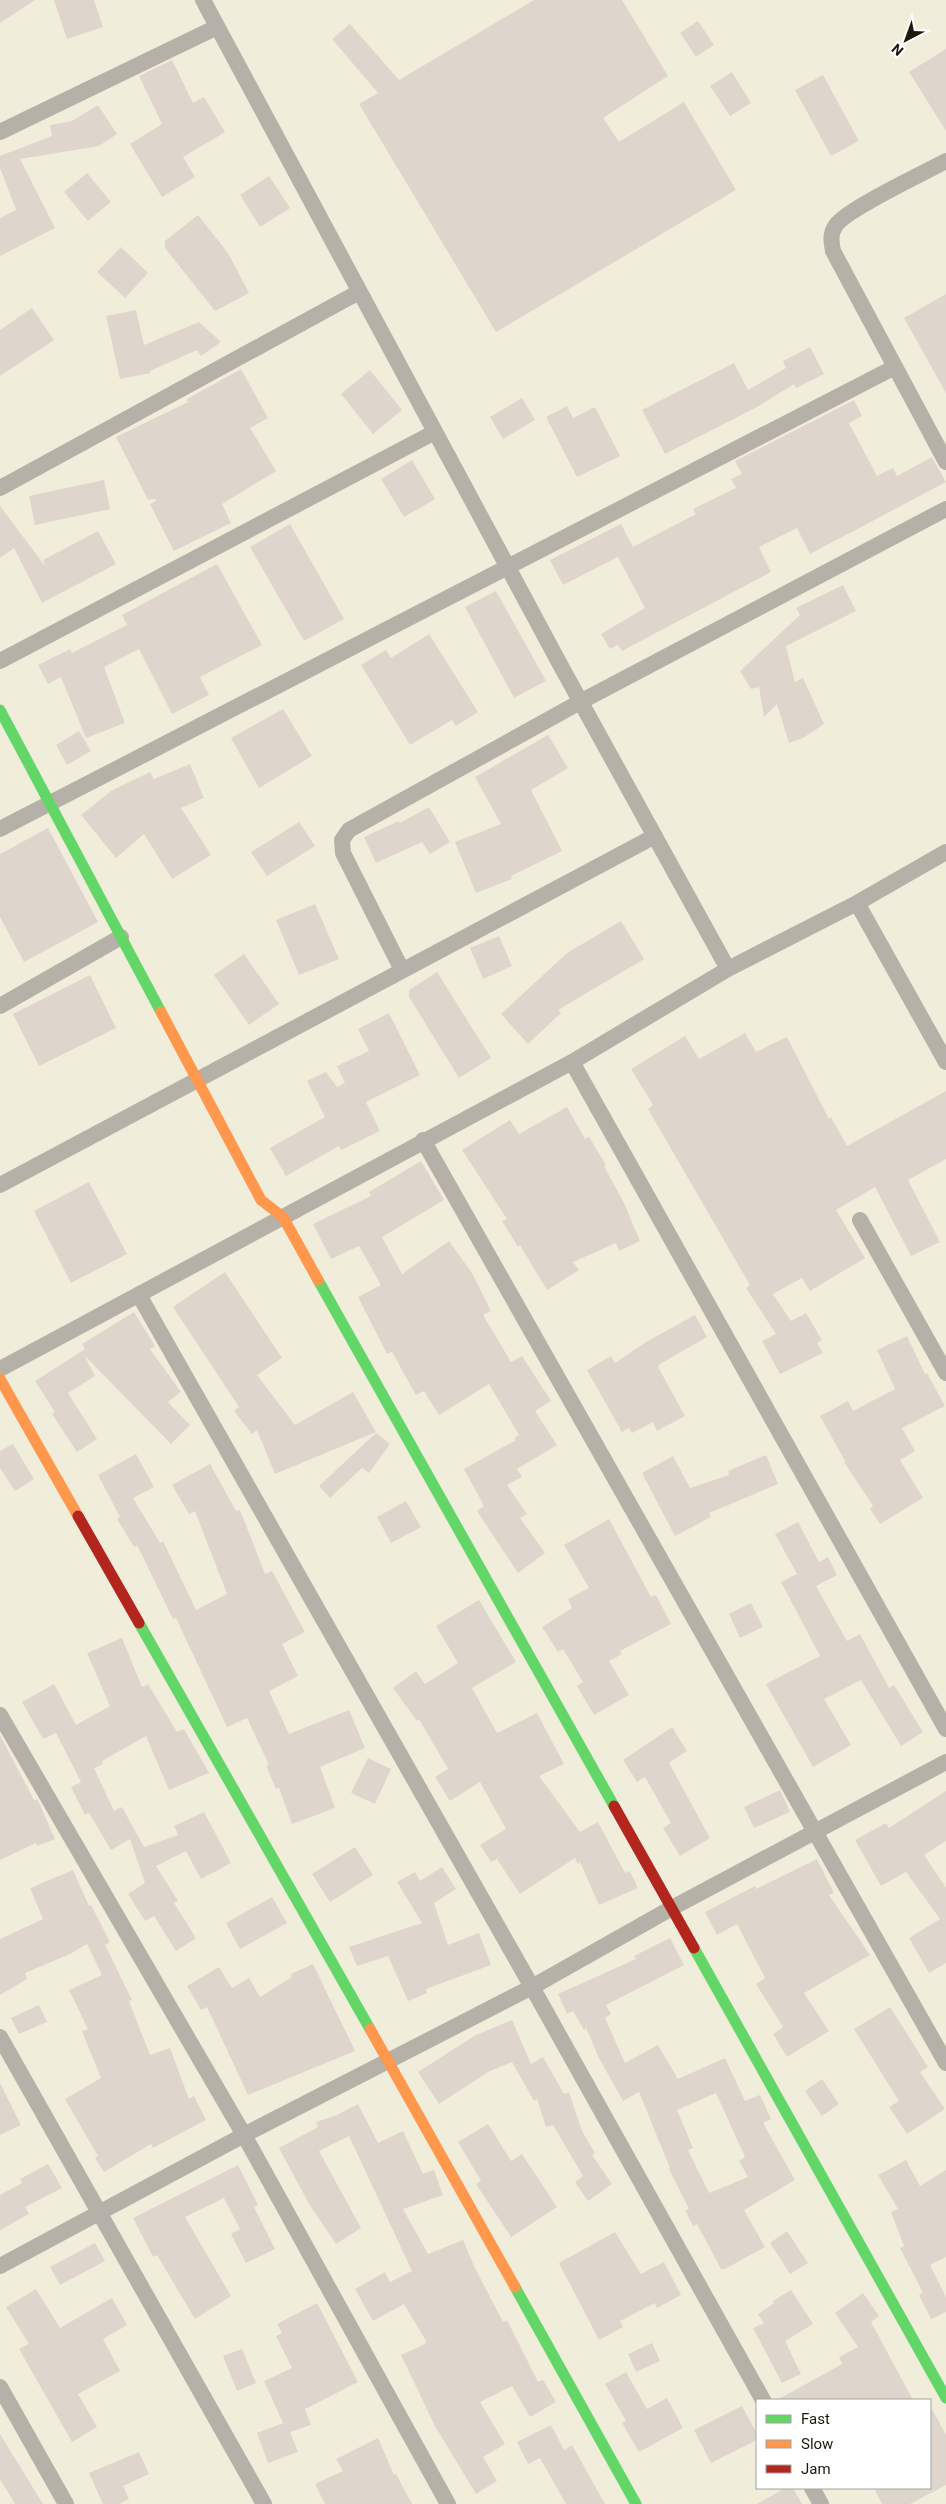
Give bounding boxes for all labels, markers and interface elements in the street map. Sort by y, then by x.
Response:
north arrow [881,15,931,65]
text: N [888,41,906,59]
legend [756,2399,931,2489]
text: Fast [801,2410,830,2428]
text: Slow [801,2435,833,2453]
text: Jam [801,2460,831,2478]

